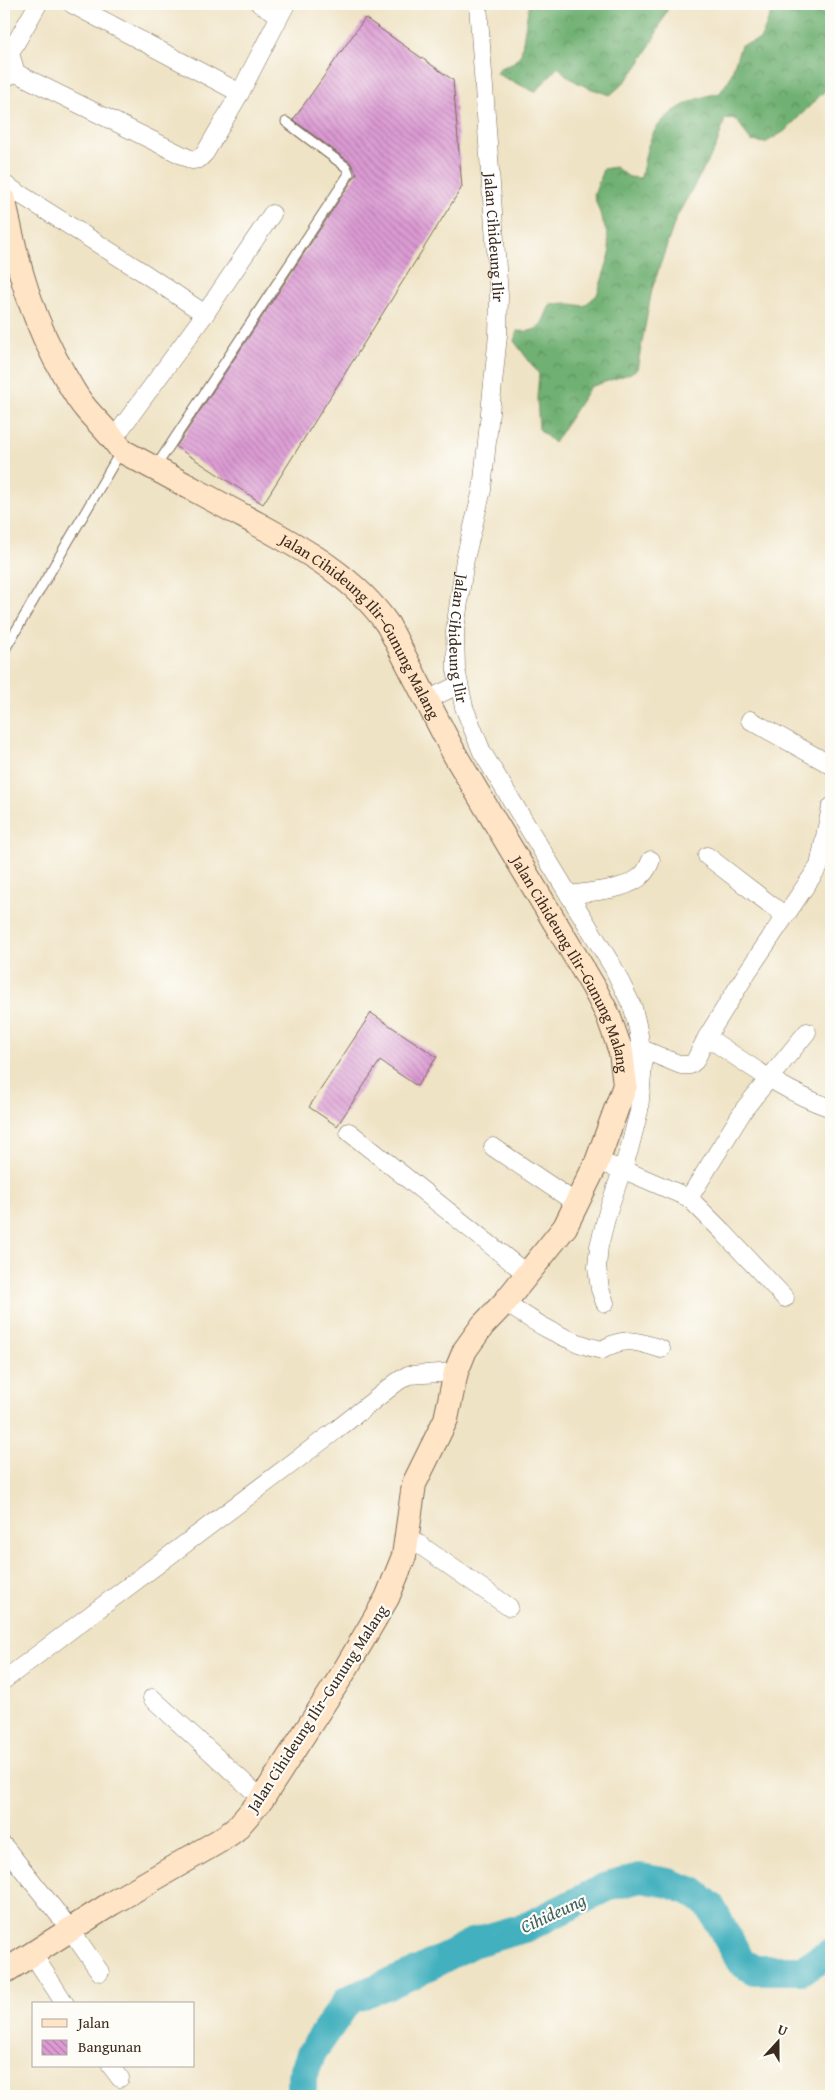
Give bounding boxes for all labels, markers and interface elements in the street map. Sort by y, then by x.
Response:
street label: Jalan Cihideung Ilir [478,170,511,303]
street label: Jalan Cihideung Ilir–Gunung Malang [274,526,446,723]
street label: Jalan Cihideung Ilir [443,571,475,706]
street label: Jalan Cihideung Ilir–Gunung Malang [505,849,635,1074]
street label: Jalan Cihideung Ilir–Gunung Malang [240,1600,393,1818]
water label: Cihideung [516,1886,590,1940]
legend [32,2002,195,2068]
text: Jalan [76,2012,110,2033]
north arrow [752,2018,802,2068]
text: U [775,2019,791,2041]
text: Bangunan [78,2036,142,2057]

